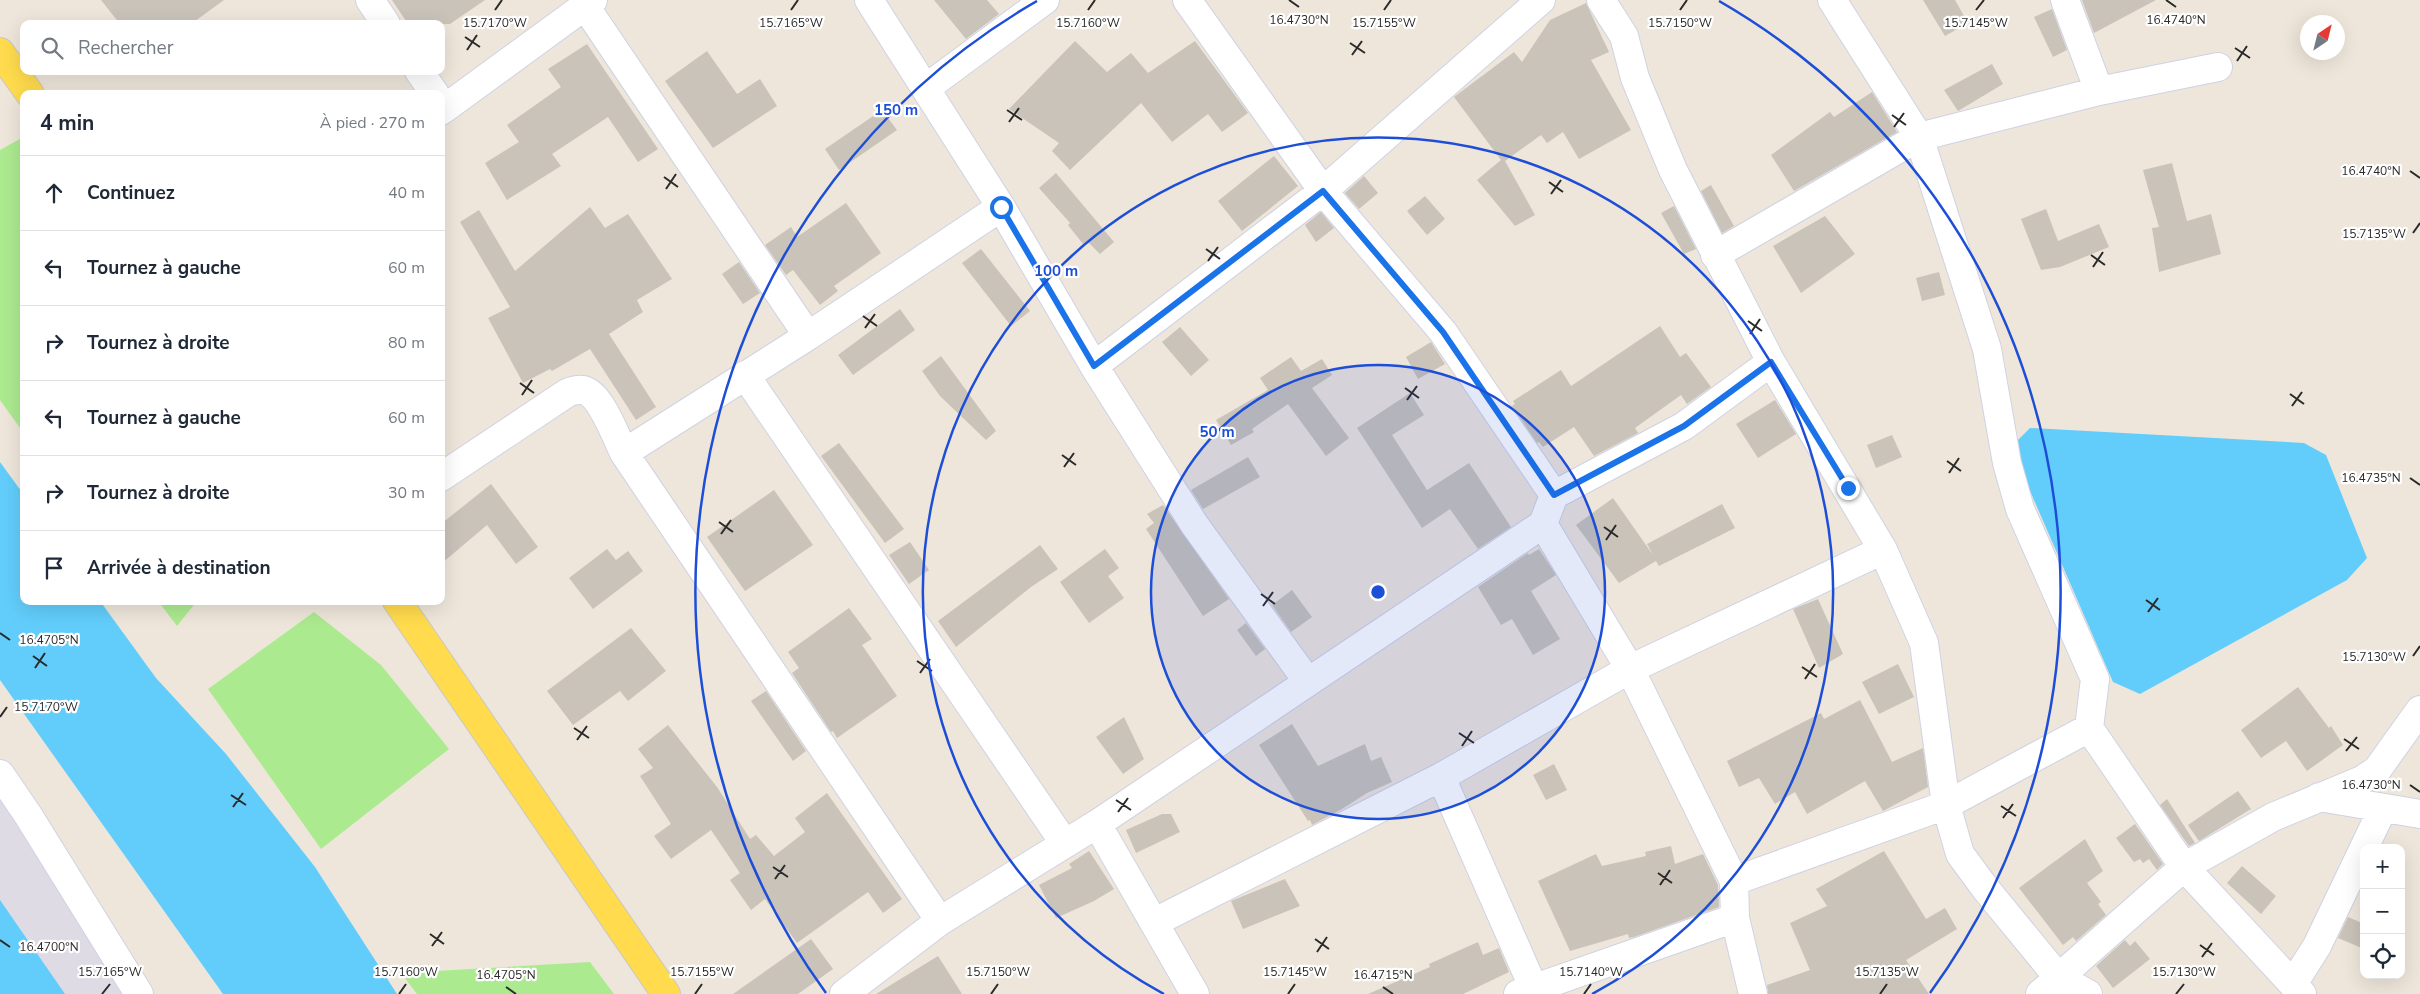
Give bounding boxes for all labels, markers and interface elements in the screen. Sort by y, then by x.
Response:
text: 16.4730°N [1269,12,1329,28]
text: 16.4740°N [2146,12,2206,28]
text: 15.7170°W [463,15,527,31]
text: 15.7165°W [759,15,823,31]
text: 15.7160°W [1056,15,1120,31]
text: 15.7155°W [1352,15,1416,31]
text: 15.7150°W [1648,15,1712,31]
text: 15.7145°W [1944,15,2008,31]
north arrow [2300,15,2345,60]
search box [20,20,445,75]
icon: search [38,34,66,62]
text: Rechercher [78,35,173,61]
text: 150 m [874,100,918,120]
text: 4 min [40,109,94,137]
text: À pied · 270 m [320,112,425,134]
text: 16.4740°N [2341,163,2401,179]
icon: ahead [40,179,68,207]
text: Continuez [87,180,175,206]
text: 40 m [388,182,425,204]
route start [990,196,1013,219]
text: 15.7135°W [2342,226,2406,242]
icon: left [40,254,68,282]
text: Tournez à gauche [87,255,241,281]
text: 60 m [388,257,425,279]
text: 100 m [1034,261,1078,281]
icon: right [40,329,68,357]
text: Tournez à droite [87,330,230,356]
text: 80 m [388,332,425,354]
icon: left [40,404,68,432]
text: Tournez à gauche [87,405,241,431]
text: 60 m [388,407,425,429]
text: 50 m [1199,422,1235,442]
text: 16.4735°N [2341,470,2401,486]
route end [1837,477,1860,500]
icon: right [40,479,68,507]
text: Tournez à droite [87,480,230,506]
text: 30 m [388,482,425,504]
icon: arrive [40,554,68,582]
text: Arrivée à destination [87,555,271,581]
centre of rings [1369,583,1387,601]
text: 16.4705°N [19,632,79,648]
text: 15.7130°W [2342,649,2406,665]
text: 15.7170°W [14,699,78,715]
text: 16.4730°N [2341,777,2401,793]
map controls [2360,844,2405,979]
button: + [2360,844,2405,889]
button: − [2360,889,2405,934]
button: locate [2360,934,2405,979]
text: 16.4700°N [19,939,79,955]
text: 15.7165°W [78,964,142,980]
text: 15.7160°W [374,964,438,980]
text: 15.7155°W [670,964,734,980]
text: 15.7150°W [966,964,1030,980]
text: 15.7145°W [1263,964,1327,980]
text: 15.7140°W [1559,964,1623,980]
text: 15.7135°W [1855,964,1919,980]
text: 15.7130°W [2152,964,2216,980]
text: 16.4705°N [476,967,536,983]
text: 16.4715°N [1353,967,1413,983]

